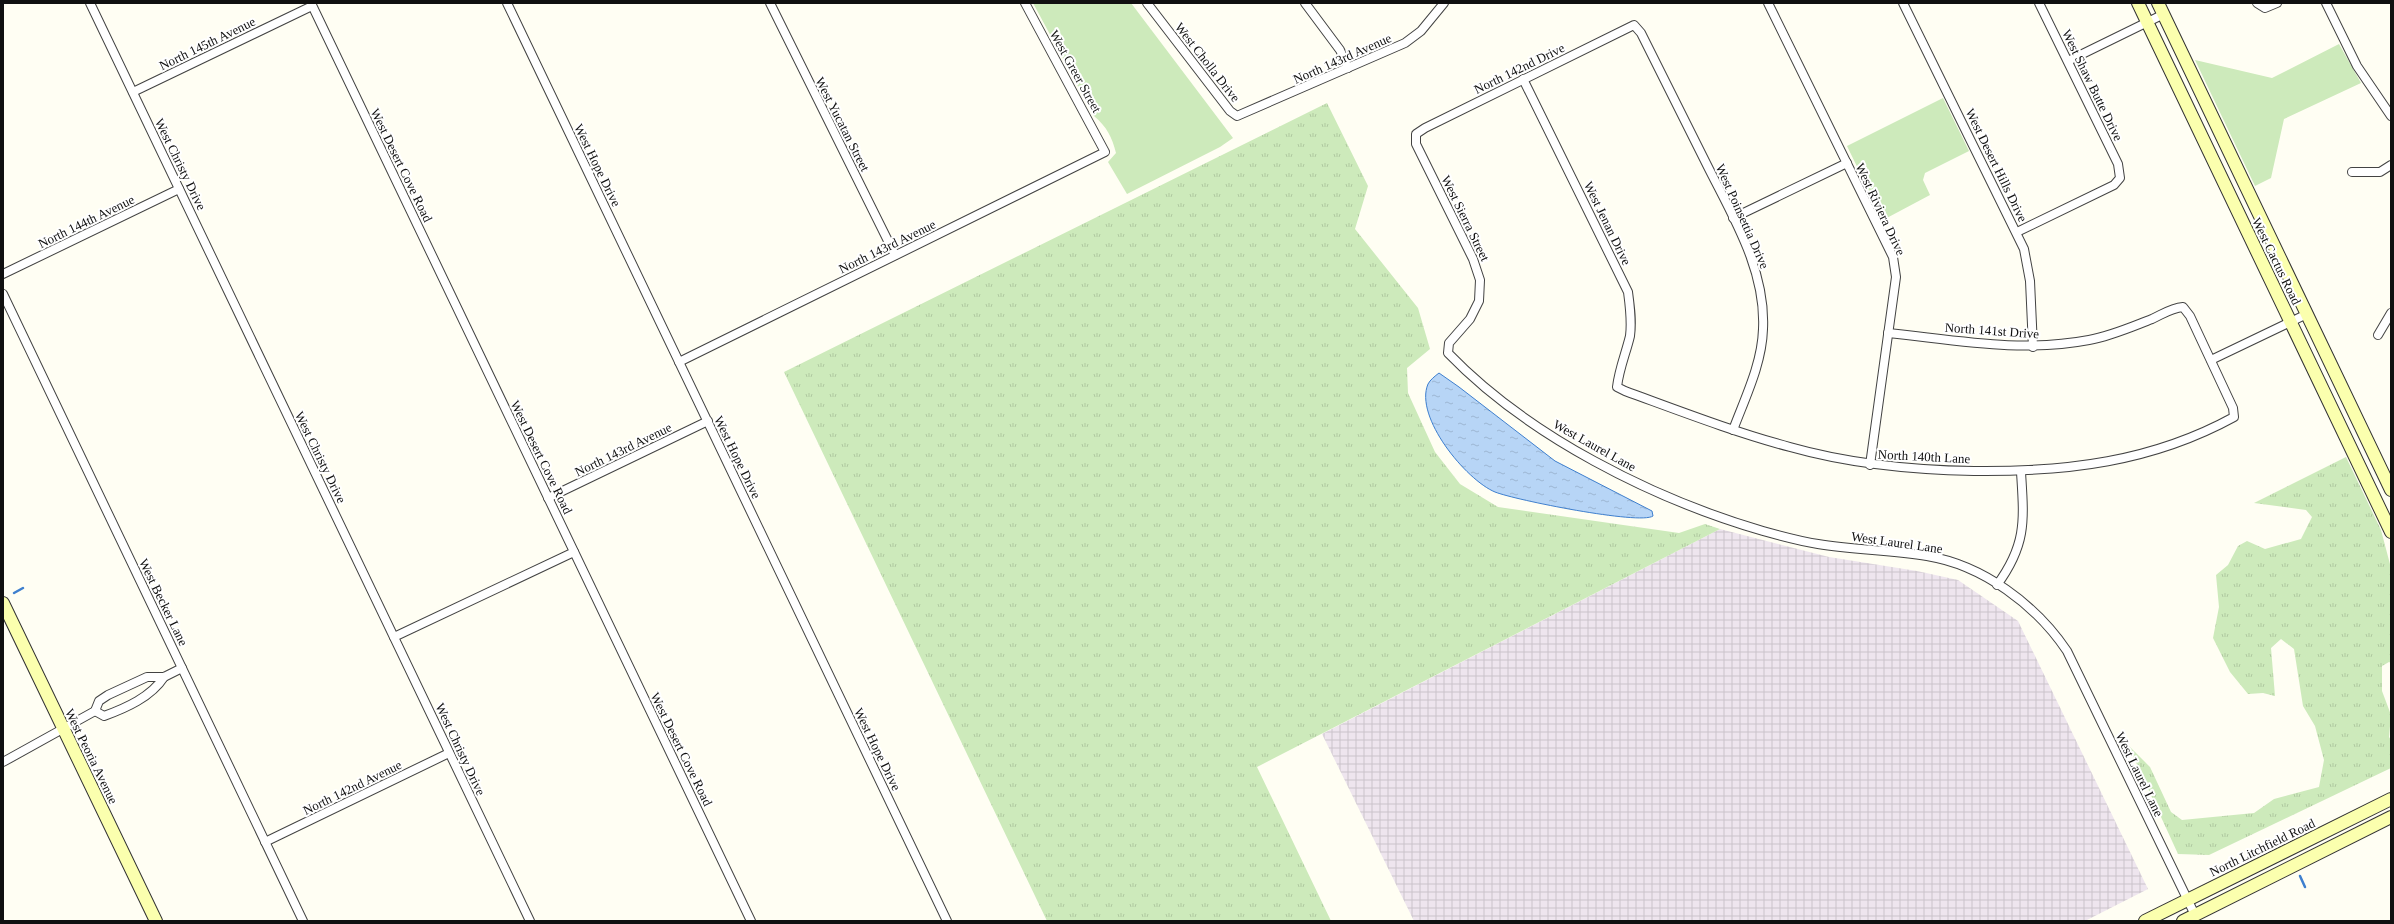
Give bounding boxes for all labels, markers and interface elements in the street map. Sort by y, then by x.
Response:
street label: North 145th Avenue [157,14,258,73]
street label: West Cholla Drive [1172,20,1243,105]
street label: West Greer Street [1047,27,1105,115]
street label: West Shaw Butte Drive [2059,27,2126,144]
street label: North 143rd Avenue [1291,30,1394,87]
street label: North 142nd Drive [1471,40,1567,97]
street label: West Yucatan Street [812,75,873,174]
street label: West Desert Cove Road [368,106,436,225]
street label: West Desert Hills Drive [1963,106,2031,225]
street label: West Christy Drive [152,116,209,213]
street label: West Hope Drive [571,122,624,209]
street label: West Riviera Drive [1853,161,1909,258]
street label: West Poinsettia Drive [1713,162,1772,271]
street label: West Sierra Street [1438,173,1493,264]
street label: West Jenan Drive [1581,179,1634,268]
street label: North 144th Avenue [36,192,137,251]
street label: West Cactus Road [2249,215,2304,308]
street label: North 143rd Avenue [836,216,938,276]
street label: North 141st Drive [1944,320,2040,341]
street label: West Desert Cove Road [508,398,576,517]
street label: West Christy Drive [292,409,349,506]
street label: West Hope Drive [711,414,764,501]
street label: West Laurel Lane [1551,417,1639,474]
street label: North 143rd Avenue [572,419,674,479]
street label: North 140th Lane [1877,447,1971,466]
street label: West Laurel Lane [1850,529,1944,556]
street label: West Becker Lane [136,556,191,648]
street label: West Desert Cove Road [648,690,716,809]
street label: West Christy Drive [433,701,489,798]
street label: West Peoria Avenue [62,706,121,807]
street label: West Hope Drive [851,706,904,793]
street label: West Laurel Lane [2113,730,2167,819]
street label: North 142nd Avenue [300,757,404,818]
street label: North Litchfield Road [2207,815,2318,880]

